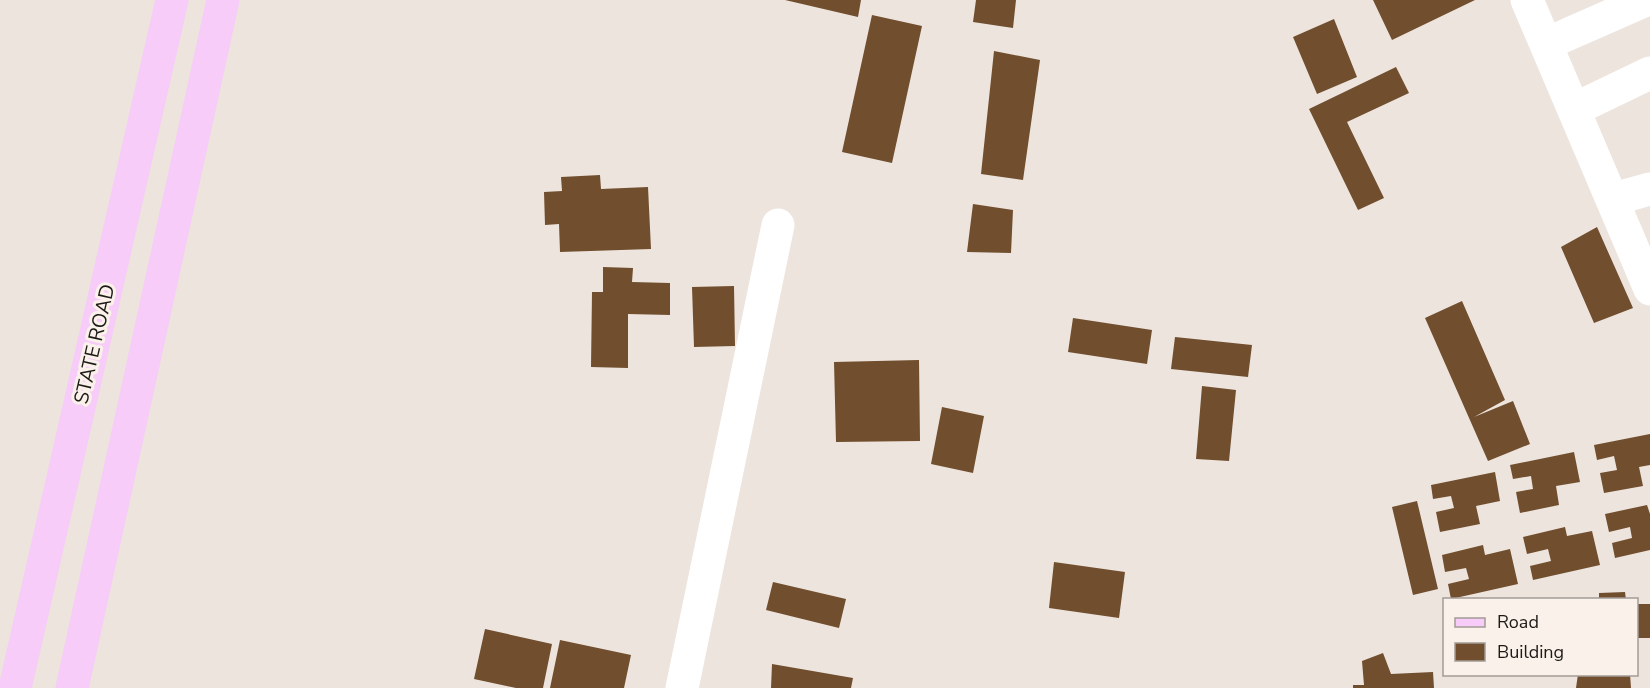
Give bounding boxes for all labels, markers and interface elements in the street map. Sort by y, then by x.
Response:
street label: STATE ROAD [68,282,121,407]
legend [1443,598,1638,676]
text: Road [1497,610,1539,634]
text: Building [1497,640,1564,664]

